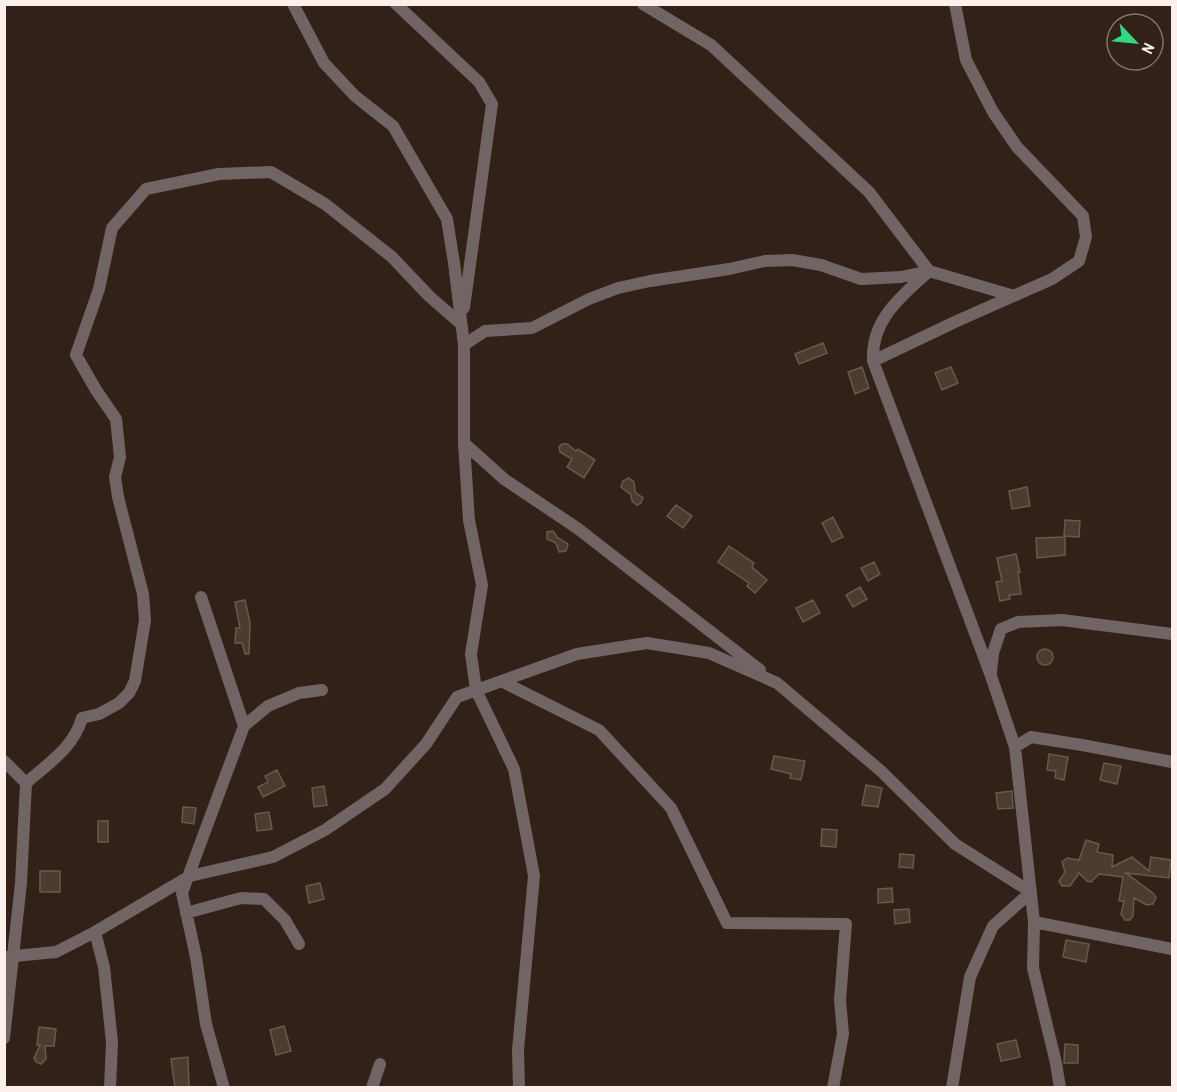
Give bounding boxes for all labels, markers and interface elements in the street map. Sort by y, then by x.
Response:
north arrow [1105,12,1165,72]
text: N [1137,39,1160,58]

